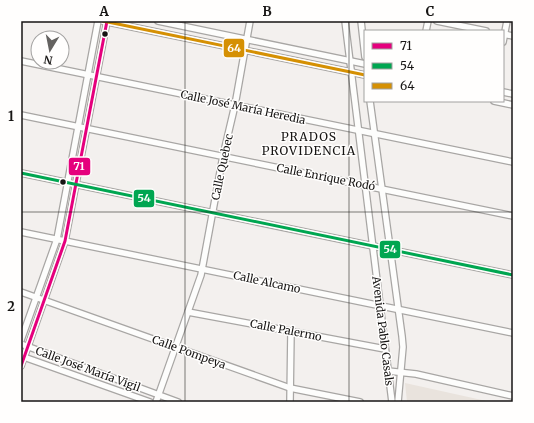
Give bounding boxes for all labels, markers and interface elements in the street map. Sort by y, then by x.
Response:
text: A [98,3,109,20]
text: B [262,3,272,20]
text: C [426,3,435,20]
unlabelled marker [100,29,110,39]
north arrow [30,30,70,70]
legend [364,30,504,102]
line badge: 64 [223,38,245,58]
text: 71 [400,38,413,53]
text: 64 [227,41,241,55]
text: N [42,52,54,67]
text: 54 [400,58,415,73]
text: 64 [400,78,415,93]
street label: Calle José María Heredia [179,87,307,127]
text: 1 [8,108,14,125]
district label: PRADOS PROVIDENCIA [262,129,356,158]
street label: Calle Quebec [208,132,236,201]
line badge: 71 [68,157,91,176]
text: 71 [73,159,85,173]
street label: Calle Enrique Rodó [276,161,377,194]
unlabelled marker [58,177,68,187]
line badge: 54 [133,189,155,208]
text: 54 [137,191,151,205]
line badge: 54 [379,240,401,259]
text: 54 [383,242,397,256]
street label: Calle Alcamo [232,268,302,296]
street label: Avenida Pablo Casals [369,274,397,387]
text: 2 [7,298,15,315]
street label: Calle Palermo [249,316,324,344]
street label: Calle Pompeya [150,332,228,372]
street label: Calle José María Vigil [34,344,143,395]

